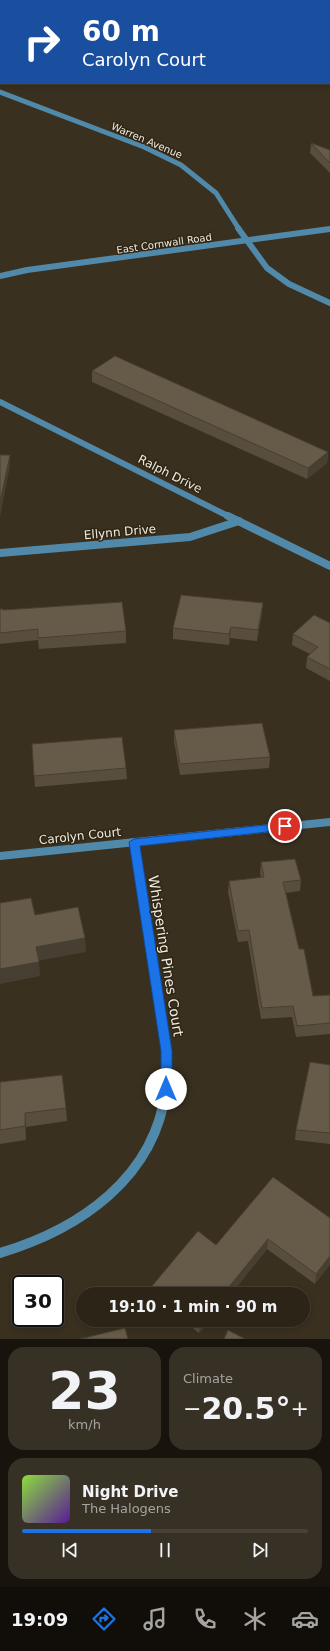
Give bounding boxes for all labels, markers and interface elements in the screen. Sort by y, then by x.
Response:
text: 60 m [82,15,160,48]
icon: right [16,16,68,68]
text: Carolyn Court [82,49,206,70]
street label: Warren Avenue [110,121,184,160]
street label: East Cornwall Road [116,231,212,256]
street label: Ralph Drive [136,452,204,496]
street label: Ellynn Drive [83,522,157,542]
pin [268,809,302,843]
icon: arrive [274,815,296,837]
street label: Carolyn Court [38,825,122,847]
street label: Whispering Pines Court [145,874,187,1038]
position arrow [145,1068,187,1110]
speed limit sign: 30 [12,1275,64,1327]
text: 19:10 · 1 min · 90 m [109,1298,277,1316]
text: 23 [48,1361,121,1421]
text: Climate [183,1371,233,1386]
text: 20.5° [201,1391,290,1426]
text: − [183,1396,201,1421]
text: + [290,1396,309,1421]
text: km/h [68,1417,101,1432]
text: Night Drive [82,1483,178,1501]
text: The Halogens [82,1501,171,1516]
icon: previous [59,1539,81,1561]
icon: pause [154,1539,176,1561]
icon: next [249,1539,271,1561]
icon: directions [90,1605,118,1633]
icon: music [141,1605,169,1633]
icon: phone [191,1605,219,1633]
icon: climate [241,1605,269,1633]
icon: car [291,1605,319,1633]
text: 19:09 [11,1609,68,1630]

